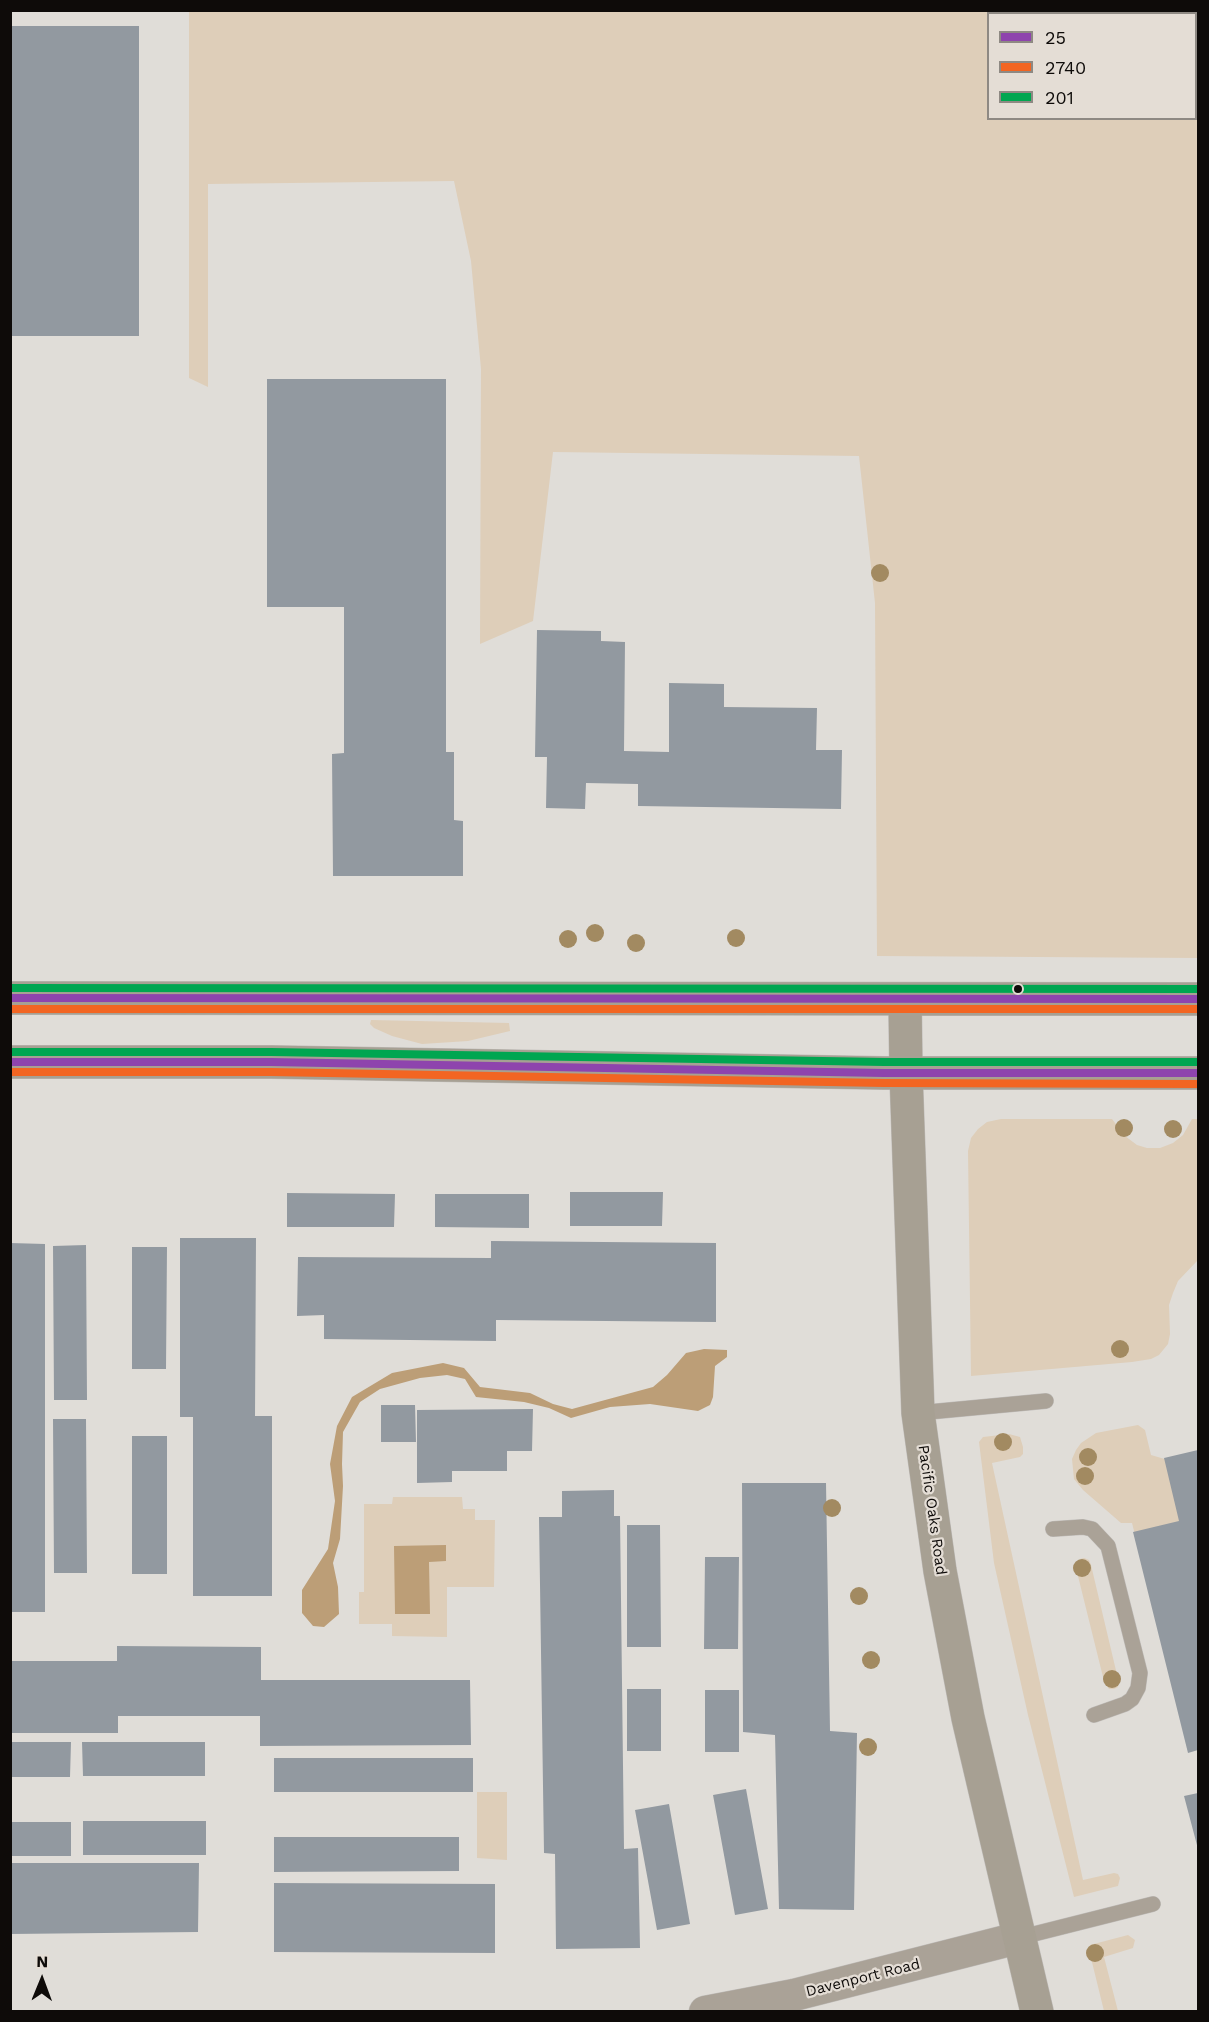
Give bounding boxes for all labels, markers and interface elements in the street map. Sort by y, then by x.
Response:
legend [987,12,1197,120]
text: 25 [1045,27,1066,48]
text: 2740 [1045,57,1086,78]
text: 201 [1045,87,1074,108]
unlabelled marker [1012,983,1024,995]
street label: Pacific Oaks Road [914,1444,950,1576]
north arrow [12,1950,72,2010]
text: N [36,1952,48,1971]
street label: Davenport Road [804,1955,922,2001]

